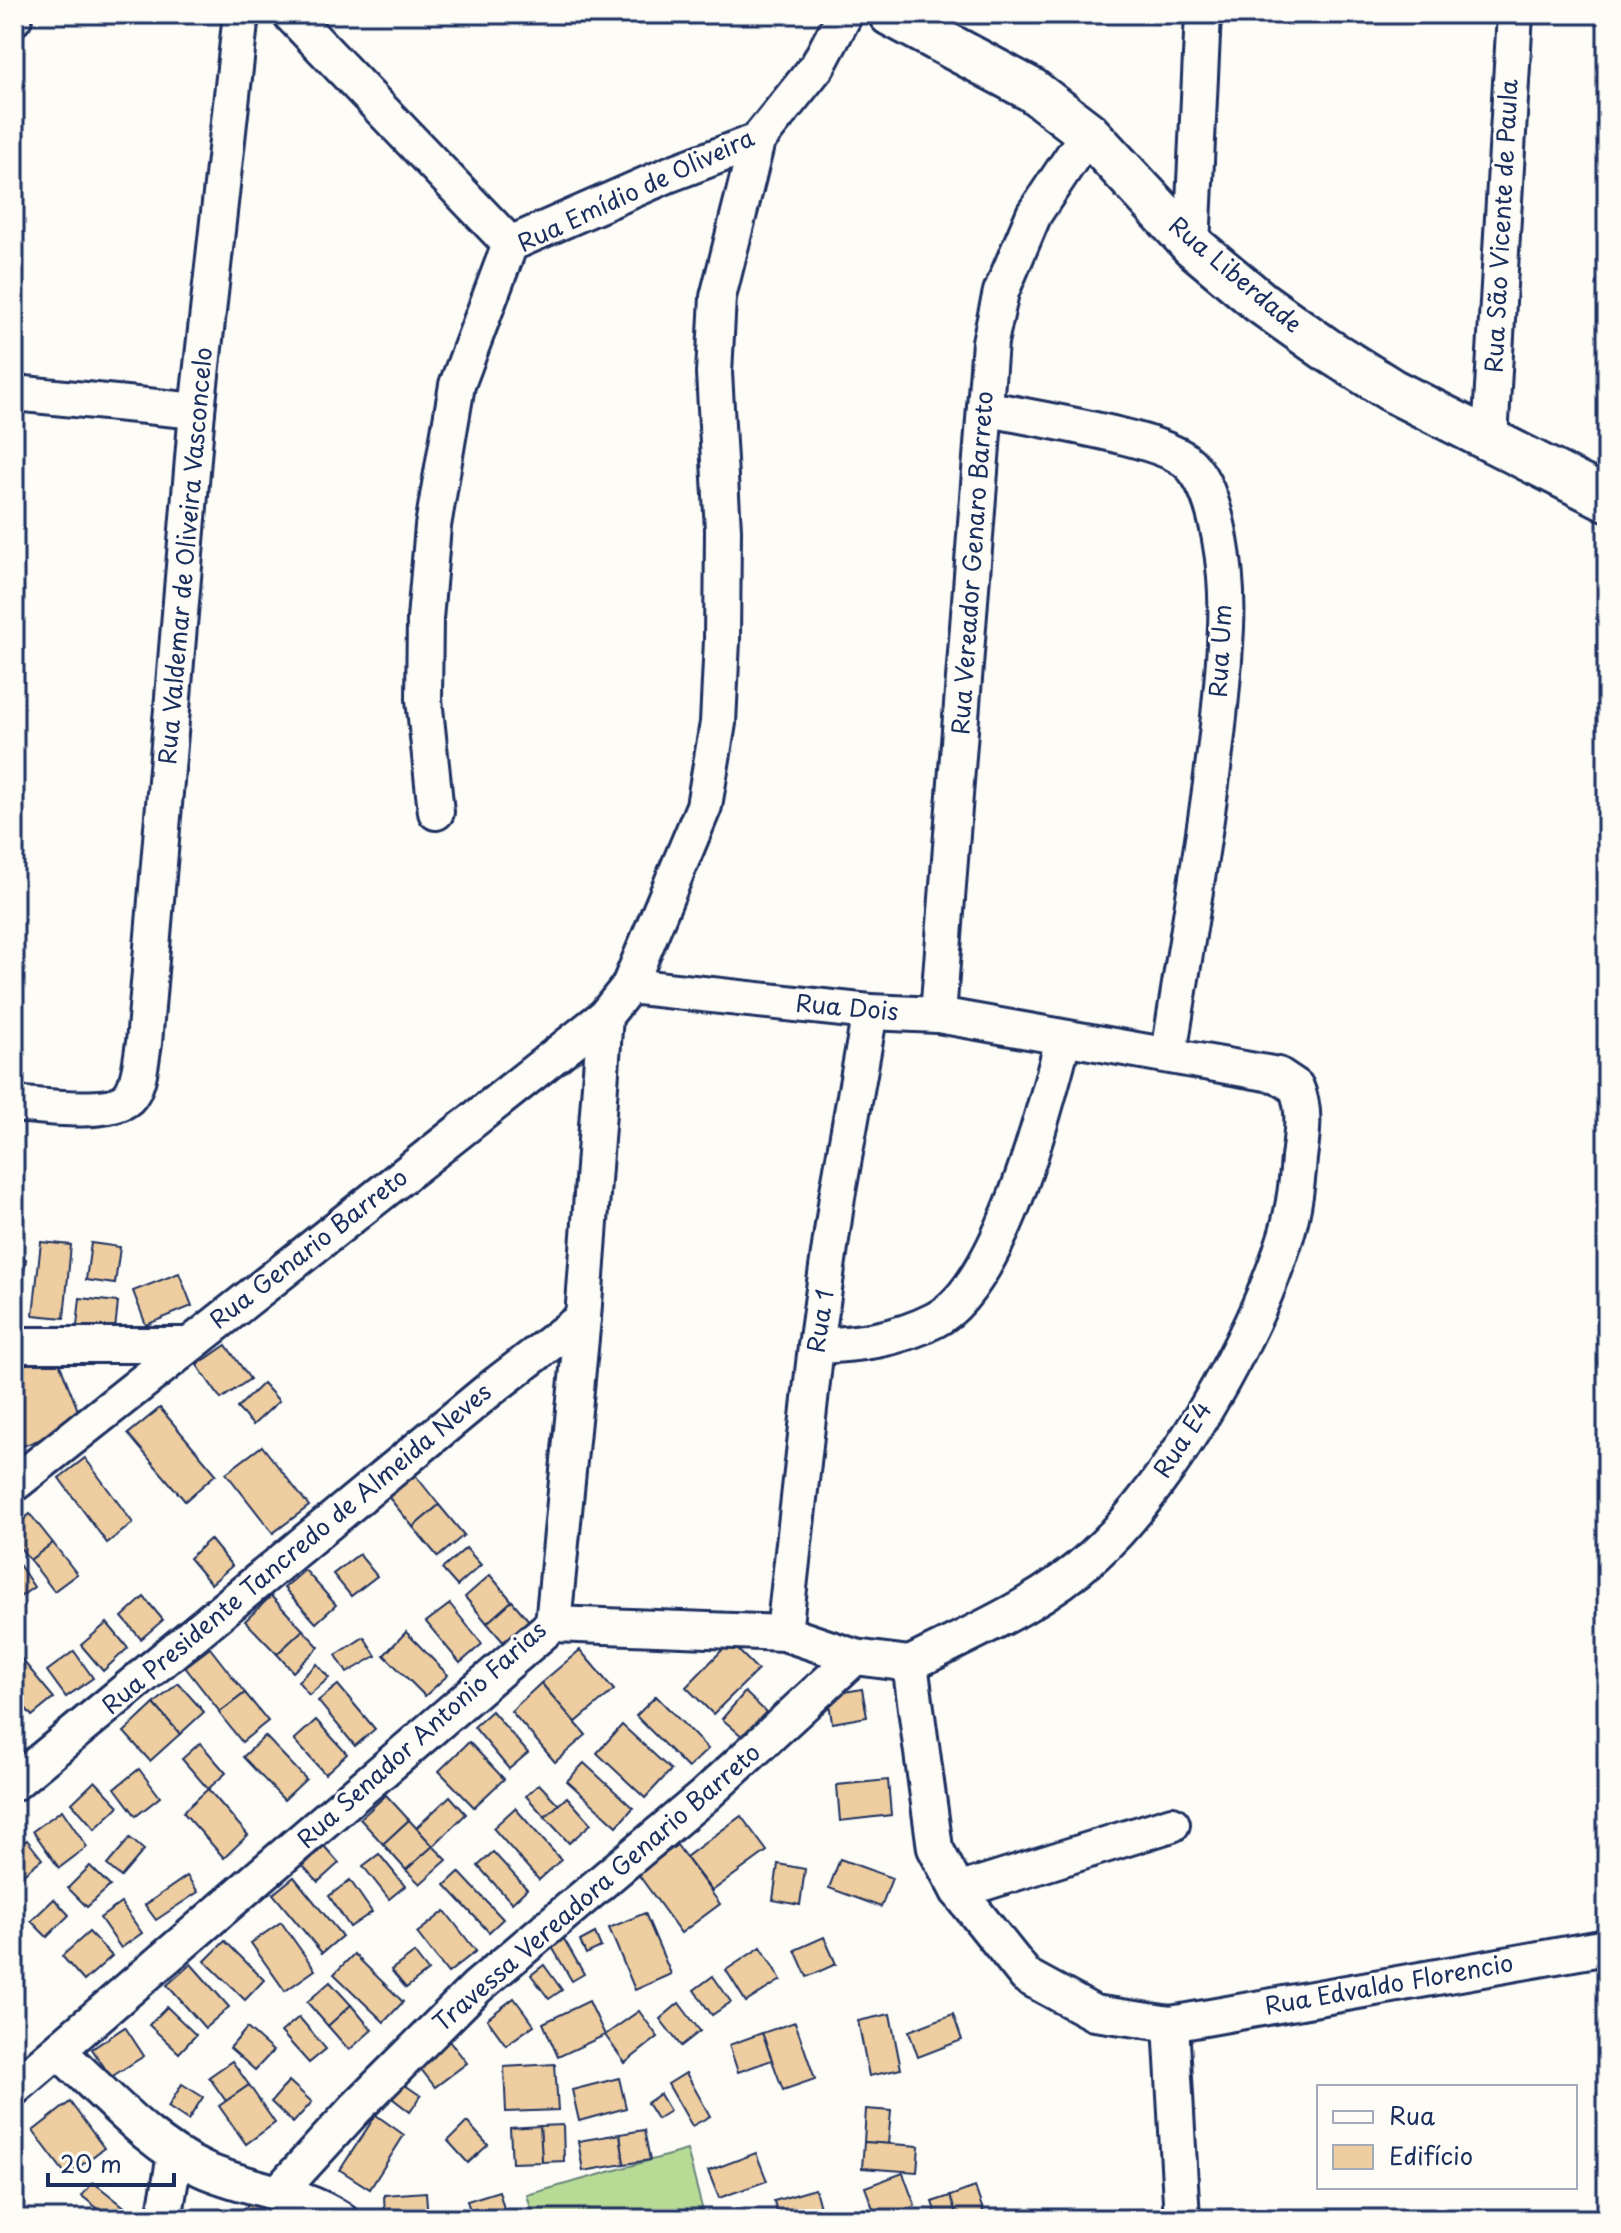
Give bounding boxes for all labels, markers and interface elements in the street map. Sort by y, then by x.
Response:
street label: Rua São Vicente de Paula [1474,78,1526,374]
street label: Rua Emídio de Oliveira [511,118,760,260]
street label: Rua Liberdade [1162,207,1311,340]
street label: Rua Valdemar de Oliveira Vasconcelo [148,346,220,766]
street label: Rua Vereador Genaro Barreto [941,390,1001,736]
street label: Rua Um [1199,603,1239,698]
street label: Rua Dois [794,984,900,1028]
street label: Rua Genario Barreto [201,1159,414,1336]
street label: Rua 1 [796,1286,842,1355]
street label: Rua Presidente Tancredo de Almeida Neves [93,1373,498,1722]
street label: Rua E4 [1143,1394,1219,1484]
street label: Rua Senador Antonio Farias [288,1611,553,1856]
street label: Travessa Vereadora Genario Barreto [424,1734,767,2039]
street label: Rua Edvaldo Florencio [1262,1943,1516,2023]
legend [1317,2085,1577,2189]
text: Rua [1389,2097,1435,2133]
scale bar [48,2137,174,2187]
text: Edifício [1389,2137,1473,2173]
text: 20 m [60,2145,122,2181]

